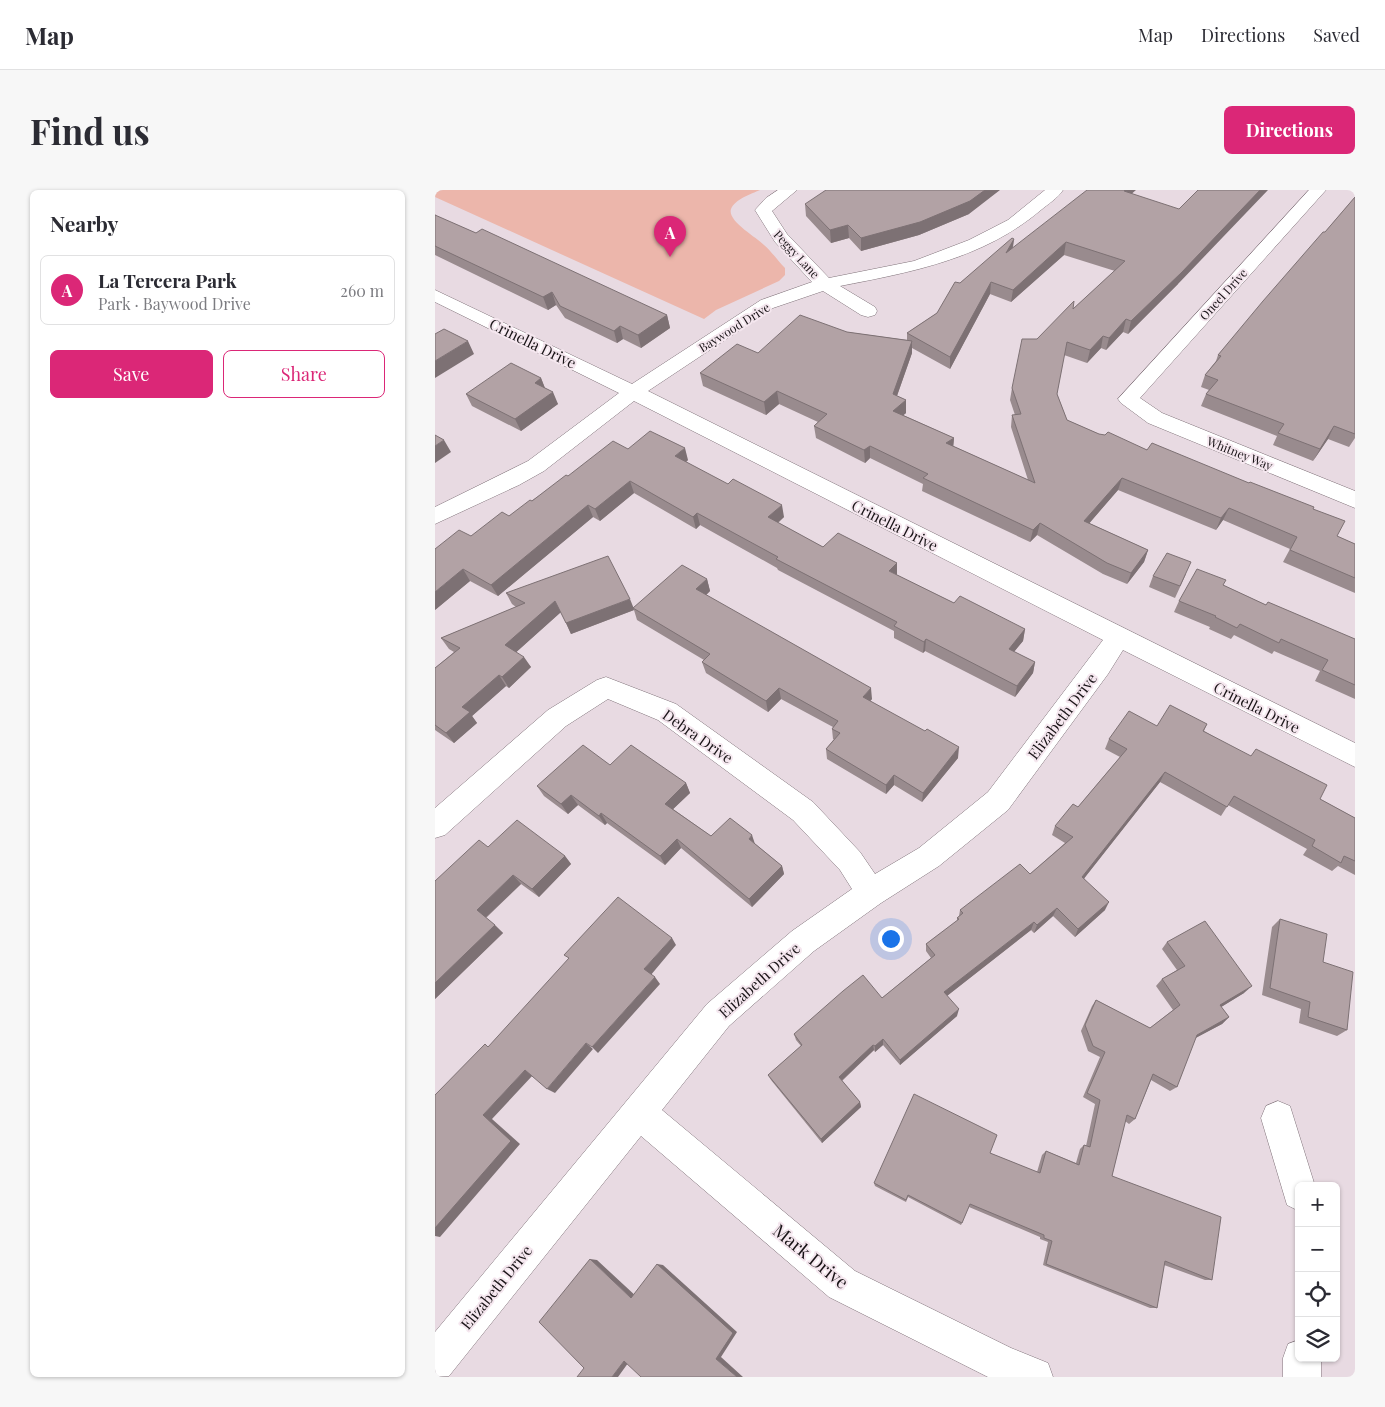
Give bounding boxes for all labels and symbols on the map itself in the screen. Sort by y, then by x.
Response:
pin: A [654,216,686,257]
street label: Peggy Lane [771,226,823,282]
street label: Oneel Drive [1196,265,1250,323]
street label: Baywood Drive [695,299,773,355]
street label: Crinella Drive [486,313,580,373]
street label: Whitney Way [1204,432,1275,473]
street label: Crinella Drive [848,495,942,555]
street label: Elizabeth Drive [1023,669,1101,763]
street label: Crinella Drive [1210,677,1304,737]
street label: Debra Drive [659,704,737,768]
your location [878,926,904,952]
street label: Elizabeth Drive [714,938,804,1022]
street label: Mark Drive [768,1218,854,1294]
street label: Elizabeth Drive [456,1241,536,1333]

